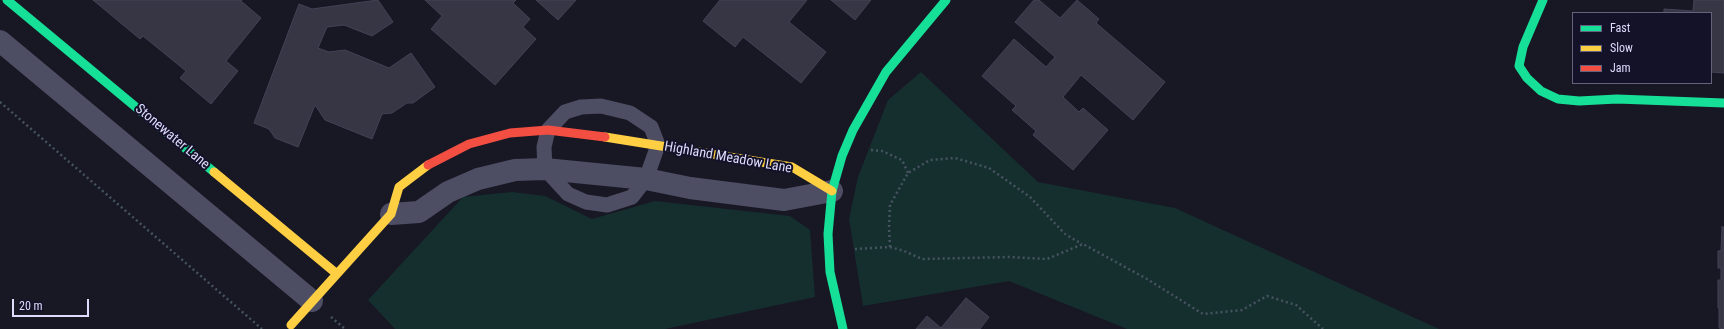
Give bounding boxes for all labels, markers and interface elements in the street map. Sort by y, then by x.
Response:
legend [1572,12,1712,84]
text: Fast [1610,21,1630,35]
text: Slow [1610,41,1633,55]
text: Jam [1610,61,1631,75]
street label: Stonewater Lane [131,101,213,173]
street label: Highland Meadow Lane [663,139,793,177]
scale bar [14,291,91,317]
text: 20 m [19,299,43,313]

